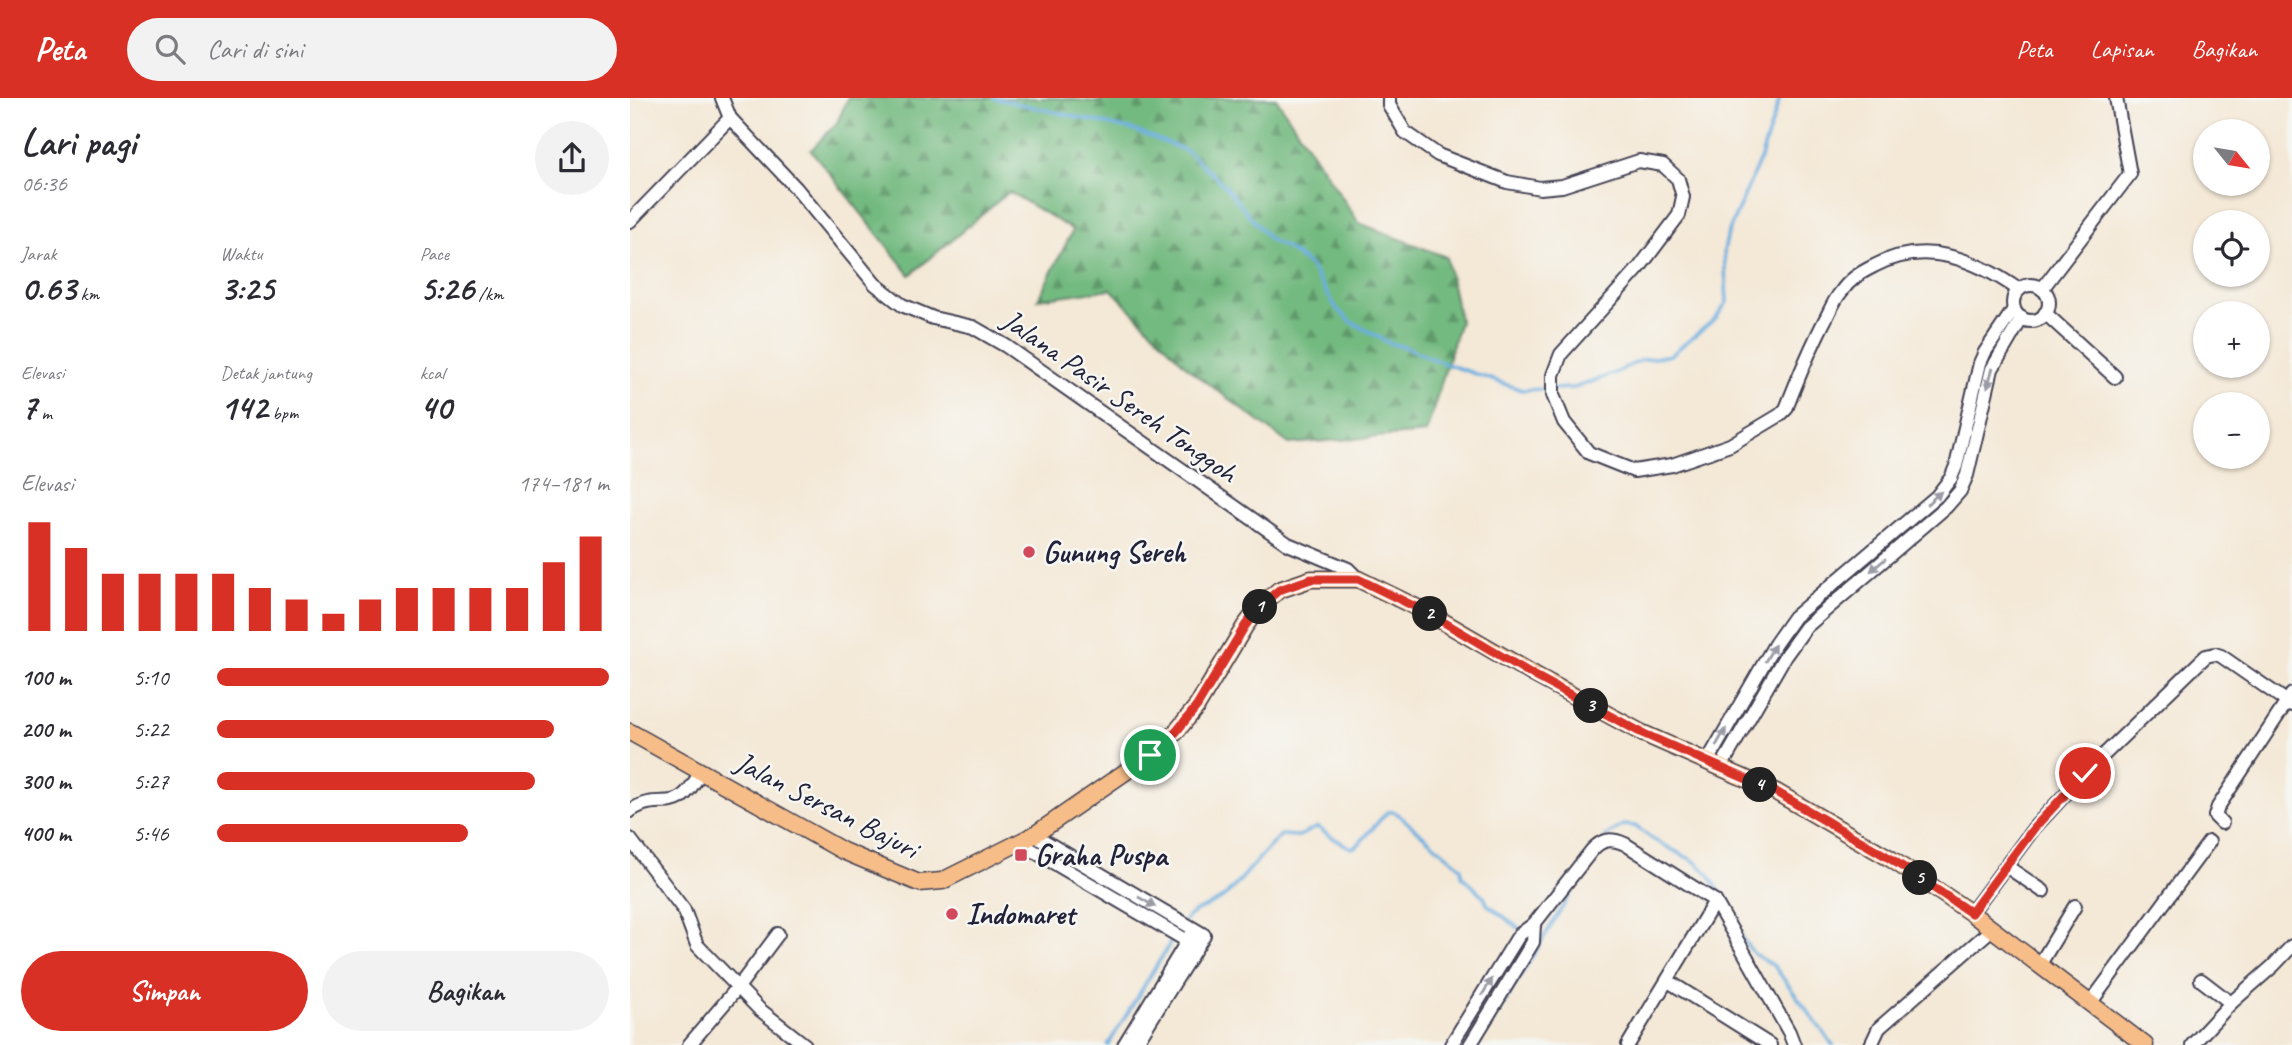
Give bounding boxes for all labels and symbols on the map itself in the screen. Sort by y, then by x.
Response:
north arrow [2193,119,2270,196]
street label: Jalana Pasir Sereh Tonggoh [993,299,1247,493]
one-way arrow [1984,368,1994,389]
one-way arrow [1925,490,1942,506]
place label: Gunung Sereh [1043,533,1186,571]
marker: Gunung Sereh [1021,544,1037,560]
one-way arrow [1870,557,1887,572]
pin: 1 [1242,589,1278,624]
pin: 2 [1412,596,1448,632]
one-way arrow [1763,643,1775,663]
pin: 3 [1574,688,1608,724]
pin [1120,725,1180,785]
one-way arrow [1715,727,1727,746]
street label: Jalan Sersan Bajuri [727,742,928,869]
pin [2055,743,2115,803]
pin: 4 [1742,768,1778,802]
place label: Graha Puspa [1035,836,1169,874]
marker: Graha Puspa [1013,847,1029,863]
pin: 5 [1902,860,1938,896]
place label: Indomaret [966,895,1078,933]
one-way arrow [1137,895,1156,908]
marker: Indomaret [944,906,960,922]
one-way arrow [1480,977,1493,996]

